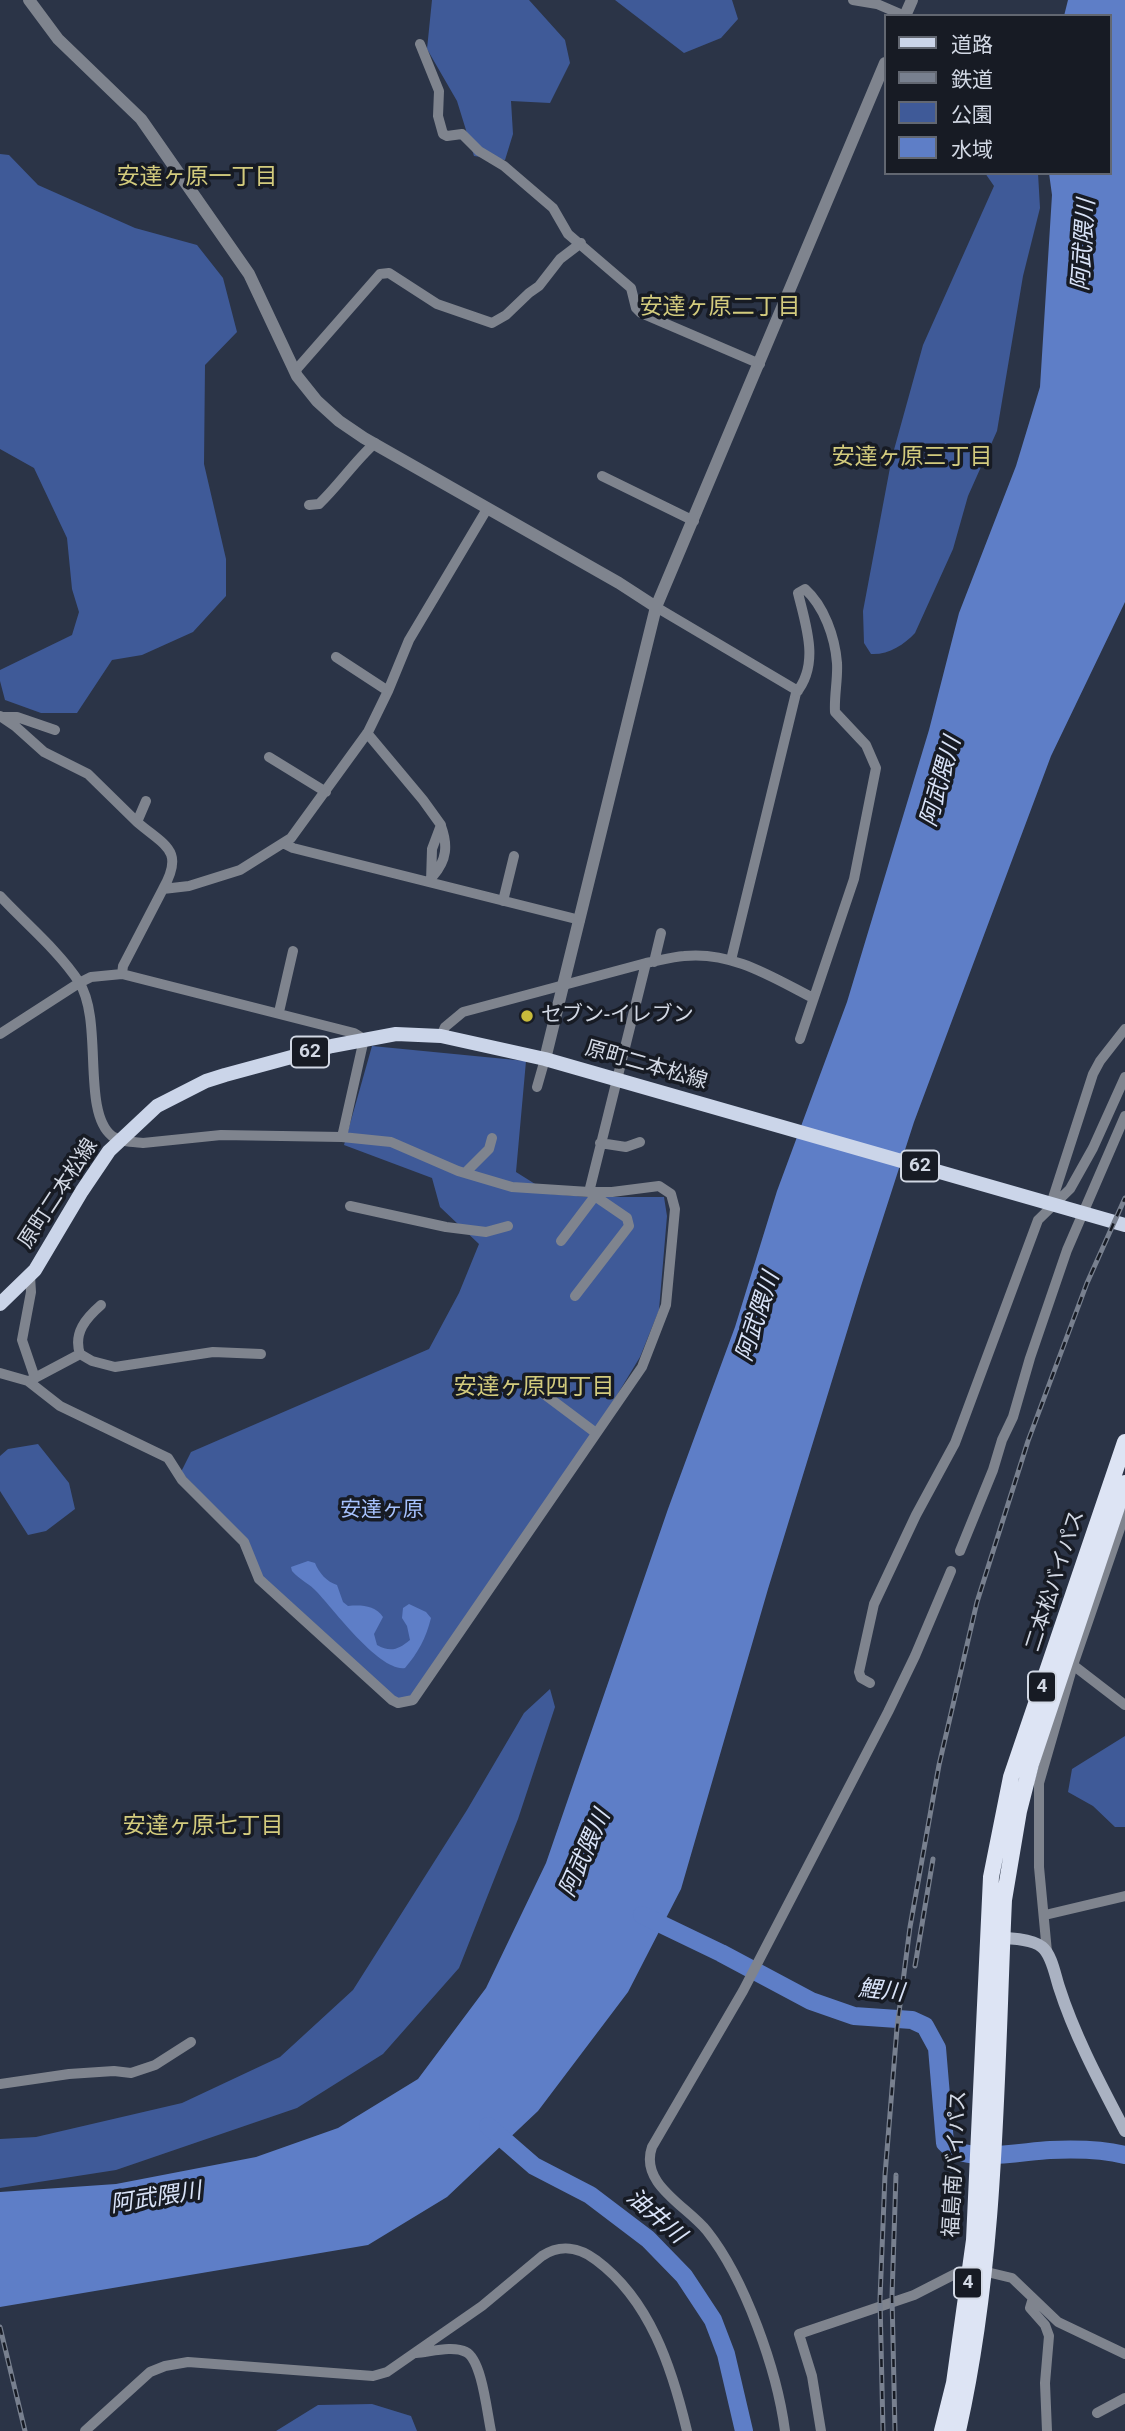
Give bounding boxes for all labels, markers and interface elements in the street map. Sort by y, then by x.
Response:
legend [884,14,1111,175]
text: 道路 [951,33,993,57]
text: 鉄道 [951,68,993,92]
text: 公園 [951,103,993,127]
text: 水域 [951,138,993,162]
district label: 安達ヶ原一丁目 [117,164,277,192]
water label: 阿武隈川 [1068,198,1102,292]
district label: 安達ヶ原二丁目 [640,294,800,322]
district label: 安達ヶ原三丁目 [832,444,992,472]
water label: 阿武隈川 [916,734,968,830]
place label: セブン-イレブン [541,1003,694,1029]
marker: セブン-イレブン [519,1008,535,1024]
road number: 62 [291,1036,329,1068]
street label: 原町二本松線 [582,1037,710,1095]
street label: 原町二本松線 [14,1134,104,1254]
road number: 62 [901,1150,939,1182]
water label: 阿武隈川 [732,1269,786,1365]
district label: 安達ヶ原四丁目 [454,1374,614,1402]
park label: 安達ヶ原 [340,1498,424,1524]
street label: 二本松バイパス [1021,1507,1091,1655]
road number: 4 [1028,1672,1056,1702]
water label: 阿武隈川 [555,1806,617,1902]
district label: 安達ヶ原七丁目 [123,1813,283,1841]
water label: 鯉川 [857,1976,905,2008]
street label: 福島南バイパス [940,2090,972,2238]
water label: 阿武隈川 [108,2178,204,2220]
water label: 油井川 [620,2184,690,2250]
road number: 4 [954,2268,982,2298]

